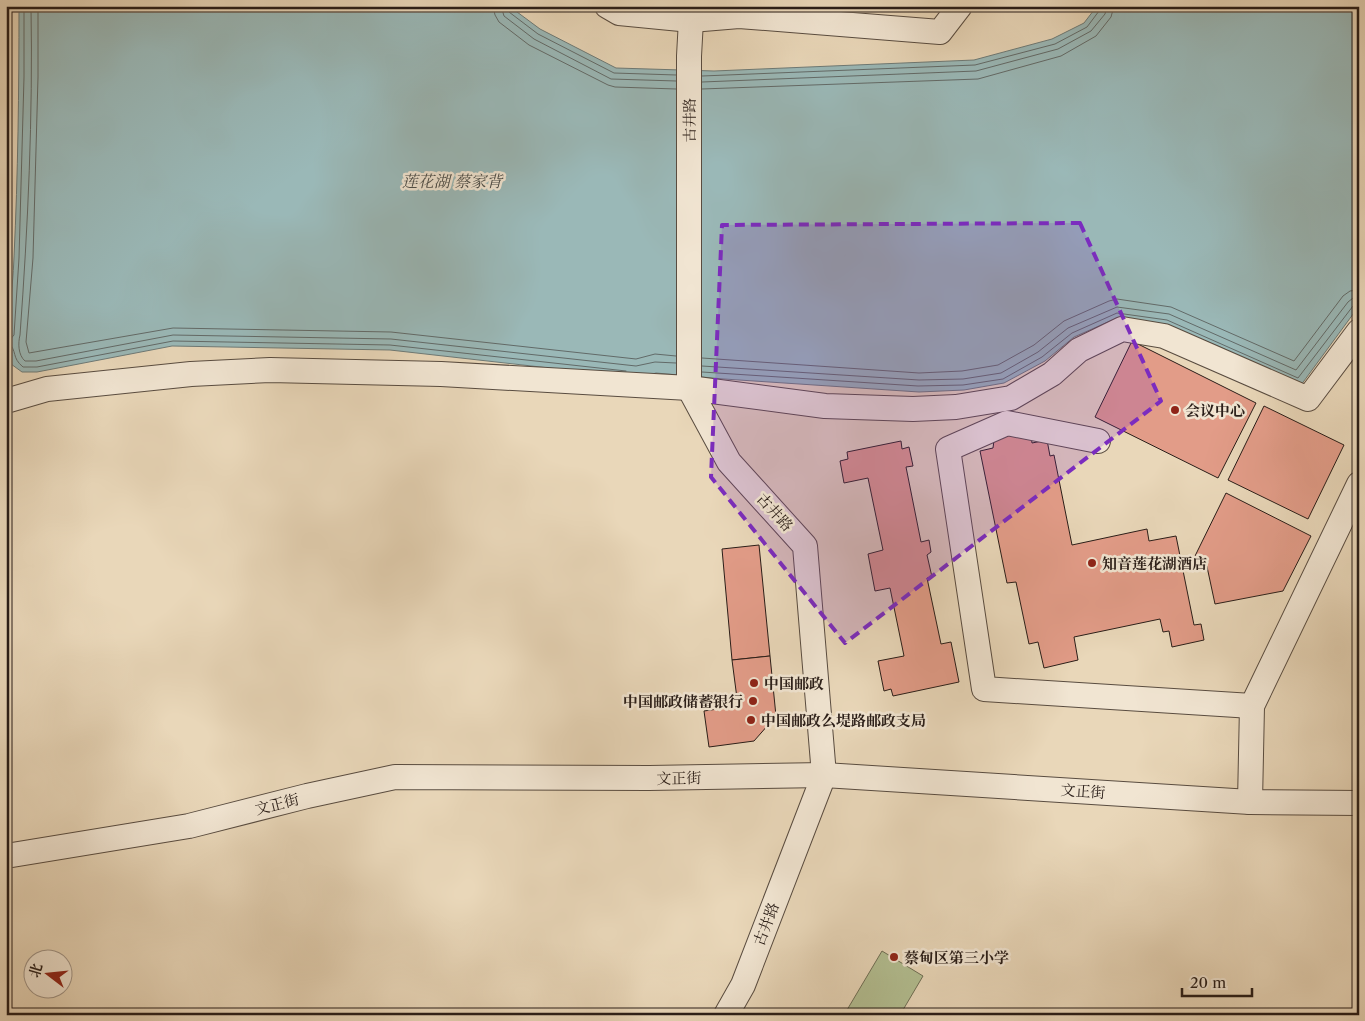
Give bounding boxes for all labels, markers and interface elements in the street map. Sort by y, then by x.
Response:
street label: 古井路 [680,97,699,143]
water label: 莲花湖 蔡家背 [402,171,504,191]
place label: 会议中心 [1185,401,1245,420]
marker: 会议中心 [1169,404,1181,416]
street label: 古井路 [753,489,797,535]
place label: 知音莲花湖酒店 [1102,554,1207,573]
marker: 知音莲花湖酒店 [1086,557,1098,569]
place label: 中国邮政 [764,674,824,693]
marker: 中国邮政 [748,677,760,689]
place label: 中国邮政储蓄银行 [623,692,743,711]
marker: 中国邮政储蓄银行 [747,695,759,707]
place label: 中国邮政么堤路邮政支局 [761,711,926,730]
marker: 中国邮政么堤路邮政支局 [745,714,757,726]
street label: 文正街 [656,768,702,788]
street label: 文正街 [1060,780,1106,802]
street label: 文正街 [253,789,301,819]
street label: 古井路 [749,900,783,948]
north arrow [22,948,72,998]
place label: 蔡甸区第三小学 [904,948,1009,967]
marker: 蔡甸区第三小学 [888,951,900,963]
text: 北 [25,961,46,980]
scale bar [1182,966,1252,998]
text: 20 m [1190,973,1226,992]

